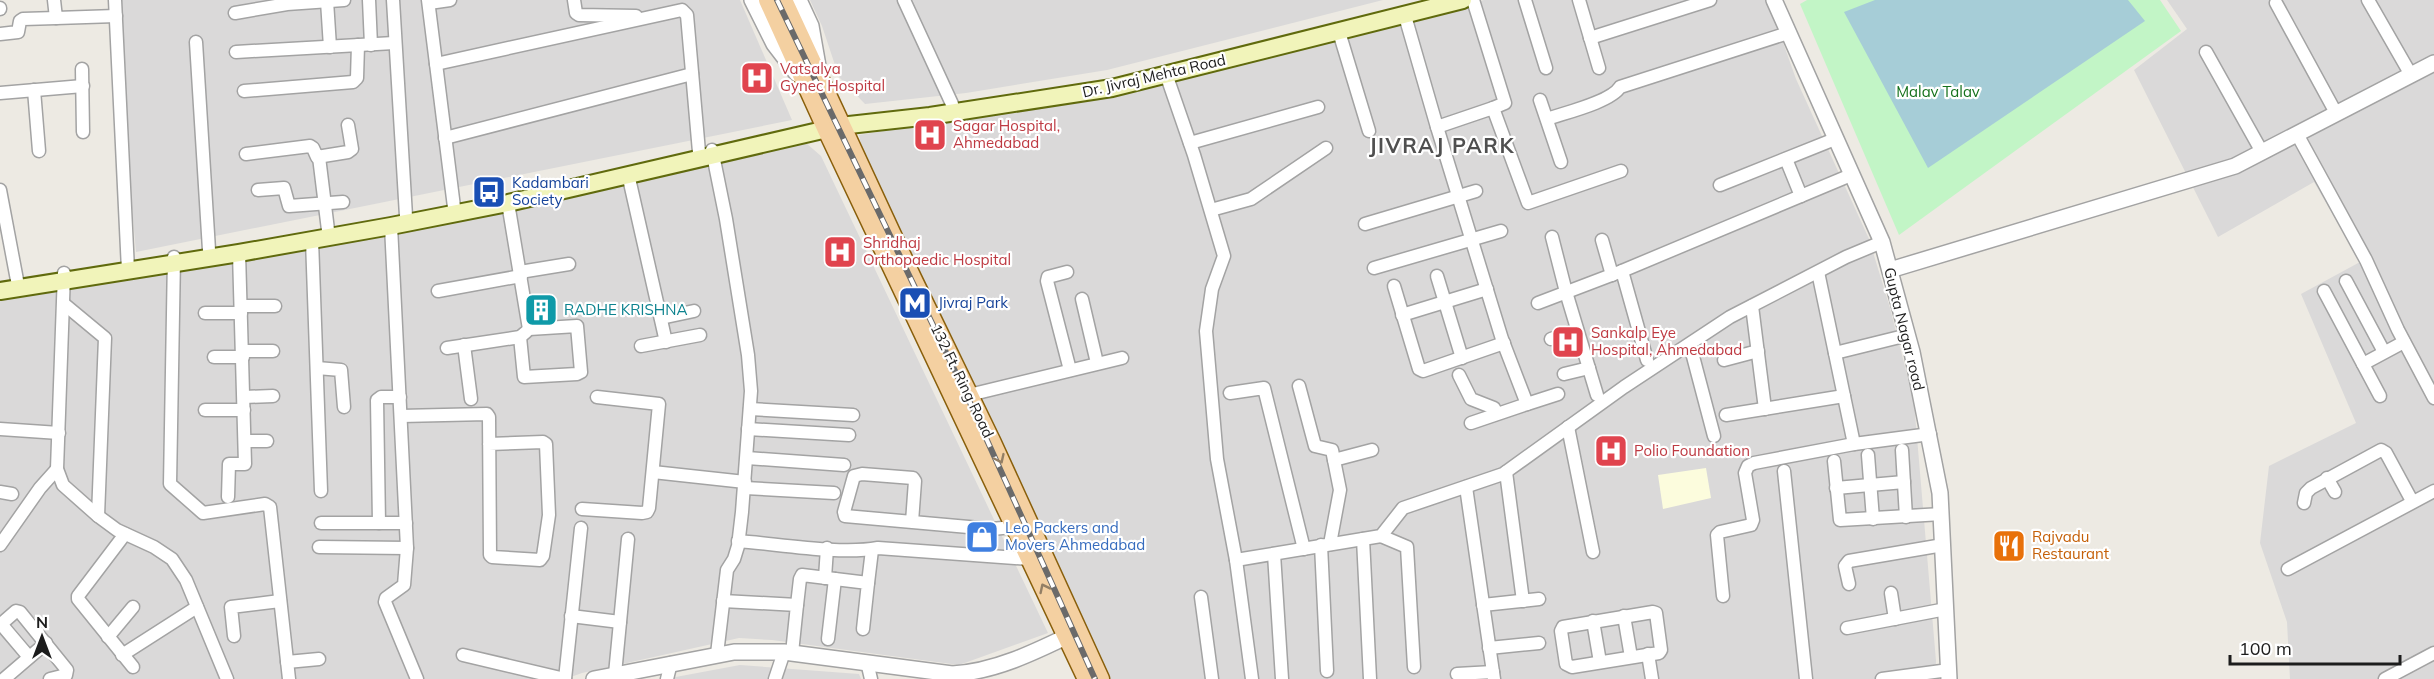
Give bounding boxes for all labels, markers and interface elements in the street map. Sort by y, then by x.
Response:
street label: Dr. Jivraj Mehta Road [1080,50,1228,101]
place label: Vatsalya Gynec Hospital [780,59,885,95]
hospital icon: Vatsalya Gynec Hospital [739,60,775,96]
park label: Malav Talav [1896,82,1980,101]
place label: Sagar Hospital, Ahmedabad [953,116,1060,152]
hospital icon: Sagar Hospital, Ahmedabad [912,117,948,153]
district label: JIVRAJ PARK [1369,132,1515,158]
place label: Kadambari Society [512,173,589,209]
bus stop icon: Kadambari Society [471,174,507,210]
place label: Shridhaj Orthopaedic Hospital [863,233,1011,269]
hospital icon: Shridhaj Orthopaedic Hospital [822,234,858,270]
street label: Gupta Nagar road [1880,265,1929,392]
metro station icon: Jivraj Park [897,285,933,321]
building icon: RADHE KRISHNA [523,292,559,328]
place label: Jivraj Park [938,293,1008,312]
place label: RADHE KRISHNA [564,300,688,319]
street label: 132 Ft. Ring Road [927,321,998,441]
place label: Sankalp Eye Hospital, Ahmedabad [1591,323,1742,359]
hospital icon: Sankalp Eye Hospital, Ahmedabad [1550,324,1586,360]
hospital icon: Polio Foundation [1593,433,1629,469]
place label: Polio Foundation [1634,441,1750,460]
one-way arrow [992,452,1004,463]
place label: Leo Packers and Movers Ahmedabad [1005,518,1145,554]
shop icon: Leo Packers and Movers Ahmedabad [964,519,1000,555]
place label: Rajvadu Restaurant [2032,527,2109,563]
restaurant icon: Rajvadu Restaurant [1991,528,2027,564]
one-way arrow [1040,584,1051,595]
north arrow [12,607,72,667]
text: N [36,612,48,632]
scale bar [2230,628,2400,666]
text: 100 m [2239,637,2292,660]

